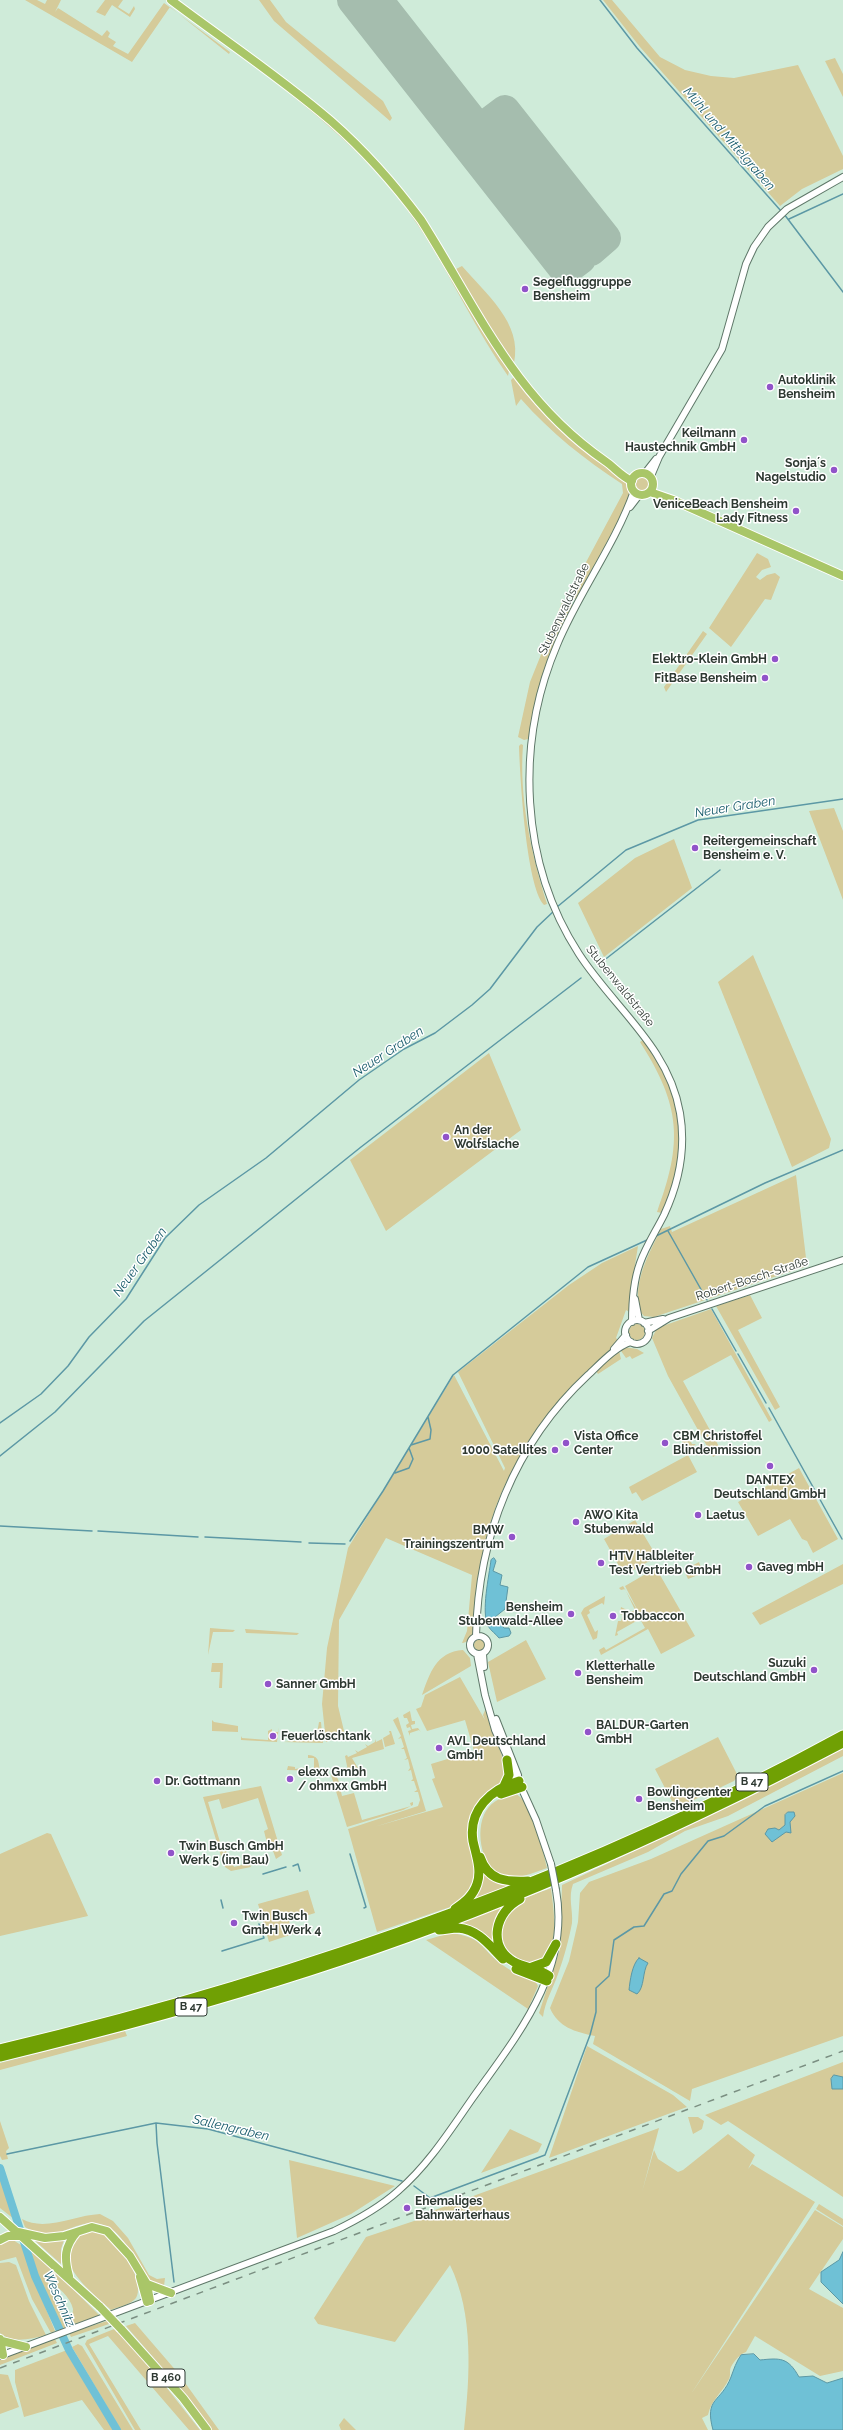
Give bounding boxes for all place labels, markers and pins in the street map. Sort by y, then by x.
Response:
place label: Segelfluggruppe Bensheim [533,275,631,303]
marker: Segelfluggruppe Bensheim [520,284,530,294]
place label: Autoklinik Bensheim [778,373,836,401]
marker: Autoklinik Bensheim [765,382,775,392]
place label: Keilmann Haustechnik GmbH [625,426,736,454]
marker: Keilmann Haustechnik GmbH [739,435,749,445]
place label: Sonja´s Nagelstudio [755,456,826,484]
marker: Sonja´s Nagelstudio [829,465,839,475]
place label: VeniceBeach Bensheim Lady Fitness [653,497,788,525]
marker: VeniceBeach Bensheim Lady Fitness [791,506,801,516]
place label: Elektro-Klein GmbH [652,652,767,666]
marker: Elektro-Klein GmbH [770,654,780,664]
place label: FitBase Bensheim [654,671,757,685]
marker: FitBase Bensheim [760,673,770,683]
place label: Reitergemeinschaft Bensheim e. V. [703,834,817,862]
marker: Reitergemeinschaft Bensheim e. V. [690,843,700,853]
place label: An der Wolfslache [454,1123,519,1151]
marker: An der Wolfslache [441,1132,451,1142]
place label: Vista Office Center [574,1429,638,1457]
place label: CBM Christoffel Blindenmission [673,1429,762,1457]
marker: Vista Office Center [561,1438,571,1448]
marker: CBM Christoffel Blindenmission [660,1438,670,1448]
place label: 1000 Satellites [462,1443,547,1457]
marker: 1000 Satellites [550,1445,560,1455]
marker: DANTEX Deutschland GmbH [765,1461,775,1471]
place label: DANTEX Deutschland GmbH [714,1473,826,1501]
place label: AWO Kita Stubenwald [584,1508,654,1536]
place label: Laetus [706,1508,745,1522]
marker: Laetus [693,1510,703,1520]
marker: AWO Kita Stubenwald [571,1517,581,1527]
place label: BMW Trainingszentrum [403,1523,504,1551]
marker: BMW Trainingszentrum [507,1532,517,1542]
place label: HTV Halbleiter Test Vertrieb GmbH [609,1549,721,1577]
marker: HTV Halbleiter Test Vertrieb GmbH [596,1558,606,1568]
place label: Gaveg mbH [757,1560,824,1574]
marker: Gaveg mbH [744,1562,754,1572]
place label: Bensheim Stubenwald-Allee [458,1600,563,1628]
marker: Bensheim Stubenwald-Allee [566,1609,576,1619]
place label: Tobbaccon [621,1609,685,1623]
marker: Tobbaccon [608,1611,618,1621]
place label: Suzuki Deutschland GmbH [693,1656,806,1684]
place label: Kletterhalle Bensheim [586,1659,655,1687]
marker: Suzuki Deutschland GmbH [809,1665,819,1675]
marker: Kletterhalle Bensheim [573,1668,583,1678]
place label: Sanner GmbH [276,1677,356,1691]
marker: Sanner GmbH [263,1679,273,1689]
place label: BALDUR-Garten GmbH [596,1718,689,1746]
marker: BALDUR-Garten GmbH [583,1727,593,1737]
place label: Feuerlöschtank [281,1729,370,1743]
marker: Feuerlöschtank [268,1731,278,1741]
place label: AVL Deutschland GmbH [447,1734,546,1762]
marker: AVL Deutschland GmbH [434,1743,444,1753]
place label: elexx Gmbh / ohmxx GmbH [298,1765,387,1793]
place label: Dr. Gottmann [165,1774,240,1788]
marker: elexx Gmbh / ohmxx GmbH [285,1774,295,1784]
marker: Dr. Gottmann [152,1776,162,1786]
place label: Bowlingcenter Bensheim [647,1785,731,1813]
marker: Bowlingcenter Bensheim [634,1794,644,1804]
place label: Twin Busch GmbH Werk 5 (im Bau) [179,1839,284,1867]
marker: Twin Busch GmbH Werk 5 (im Bau) [166,1848,176,1858]
place label: Twin Busch GmbH Werk 4 [242,1909,321,1937]
marker: Twin Busch GmbH Werk 4 [229,1918,239,1928]
place label: Ehemaliges Bahnwärterhaus [415,2194,510,2222]
marker: Ehemaliges Bahnwärterhaus [402,2203,412,2213]

